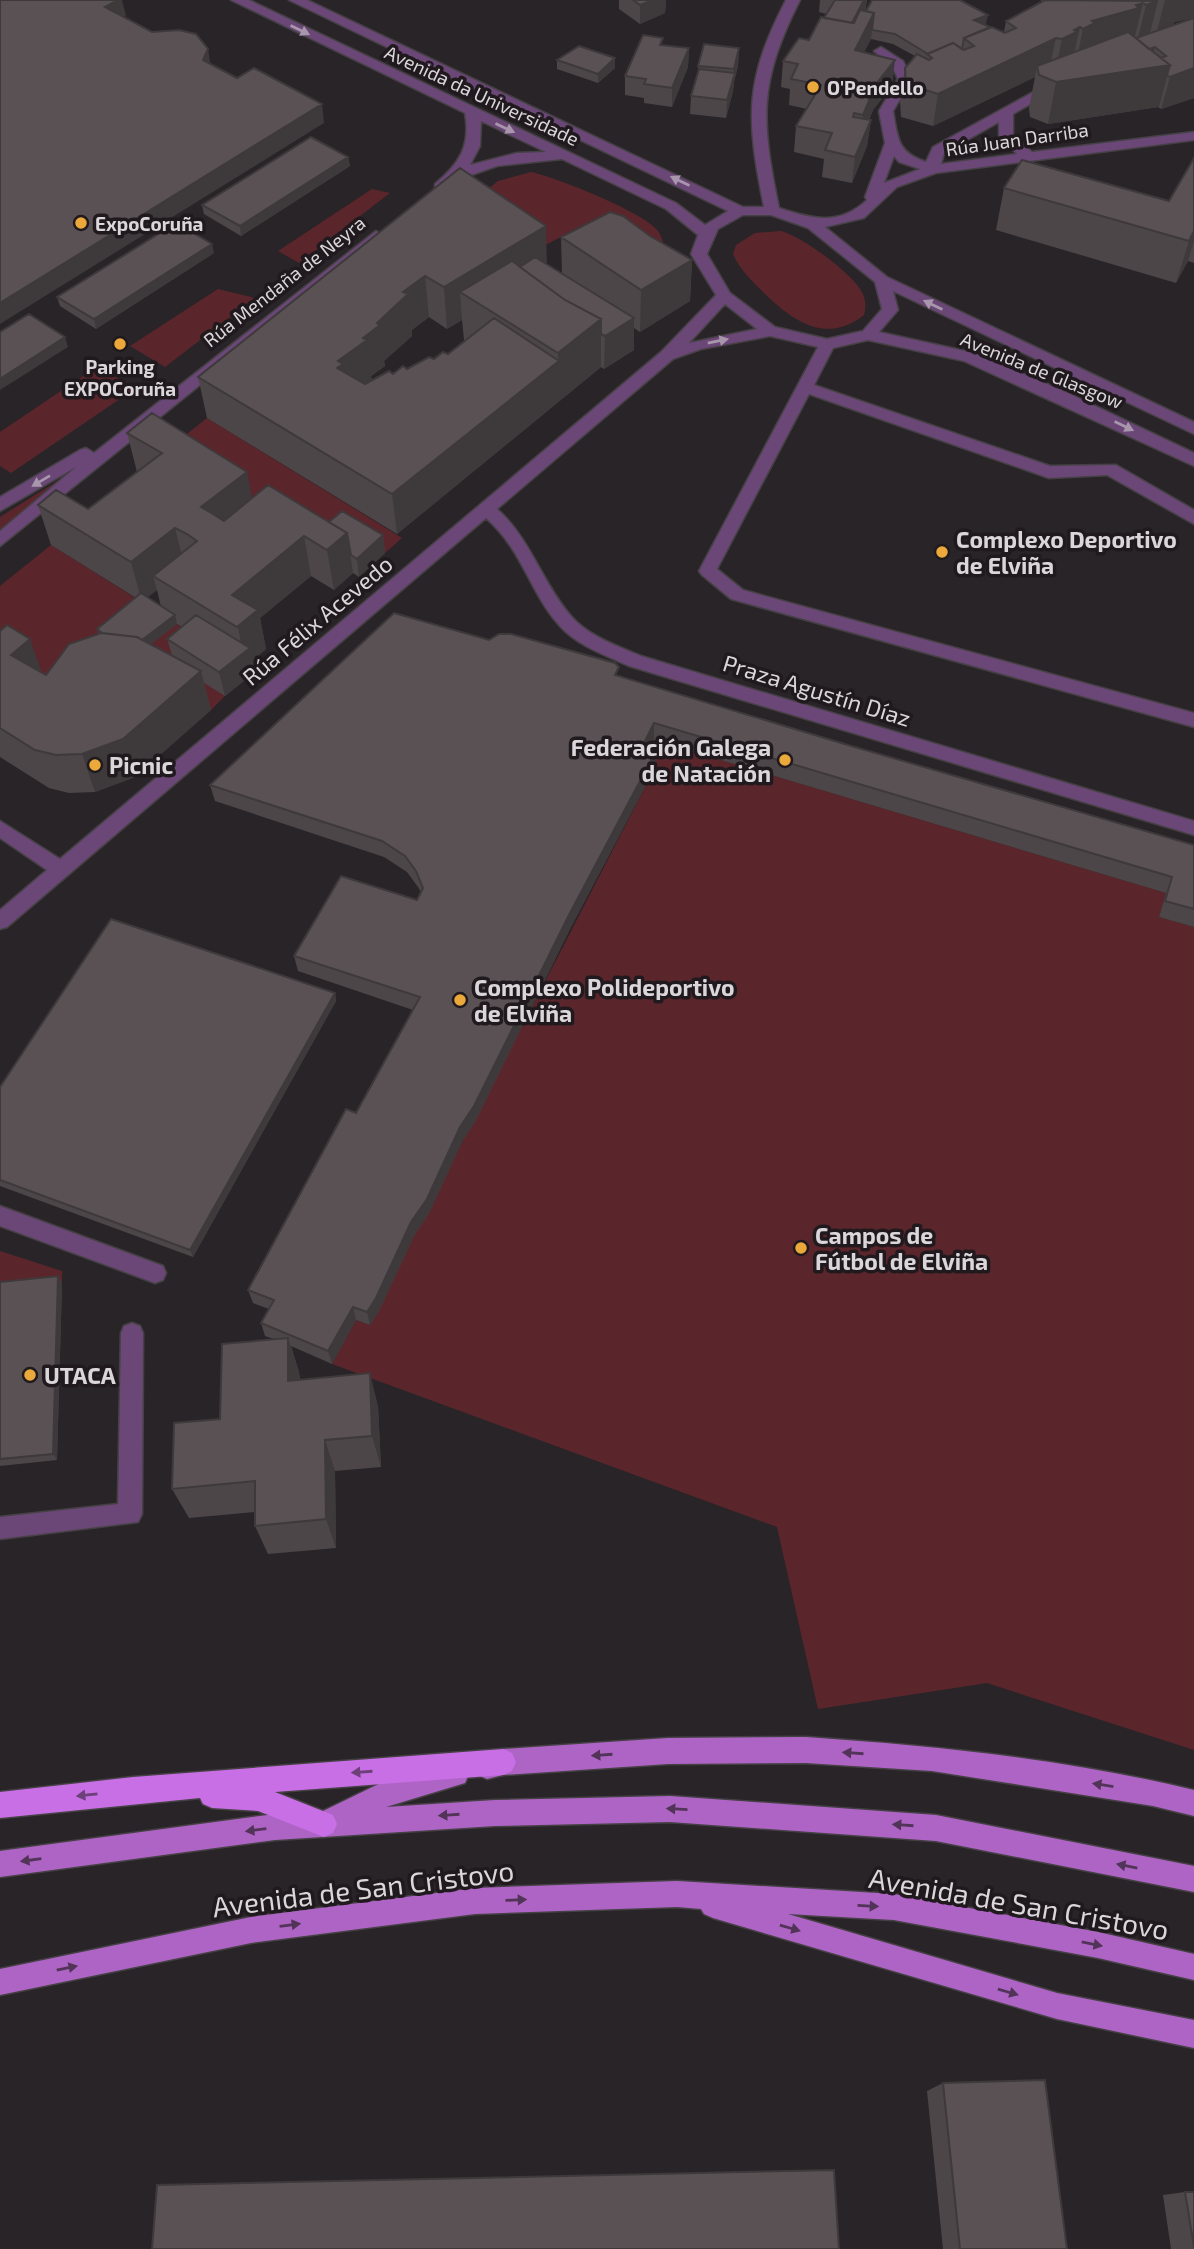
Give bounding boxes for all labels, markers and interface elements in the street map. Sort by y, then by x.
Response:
one-way arrow [290,24,310,35]
street label: Avenida da Universidade [381,40,583,150]
place label: O'Pendello [827,76,924,99]
marker: O'Pendello [805,79,821,95]
street label: Rúa Juan Darriba [944,118,1090,160]
one-way arrow [495,122,515,134]
one-way arrow [670,176,690,187]
street label: Rúa Mendaña de Neyra [198,211,370,351]
place label: ExpoCoruña [95,212,203,235]
marker: ExpoCoruña [73,215,89,231]
one-way arrow [923,299,943,310]
street label: Avenida de Glasgow [958,327,1127,413]
one-way arrow [707,335,729,346]
marker: Parking EXPOCoruña [112,336,128,352]
place label: Parking EXPOCoruña [64,355,176,400]
one-way arrow [1114,421,1134,432]
one-way arrow [31,475,50,487]
place label: Complexo Deportivo de Elviña [956,525,1177,579]
marker: Complexo Deportivo de Elviña [934,544,950,560]
street label: Rúa Félix Acevedo [236,549,398,691]
street label: Praza Agustín Díaz [720,648,914,732]
place label: Federación Galega de Natación [571,733,771,787]
place label: Picnic [109,751,173,779]
marker: Federación Galega de Natación [777,752,793,768]
marker: Picnic [87,757,103,773]
place label: Complexo Polideportivo de Elviña [474,973,735,1027]
marker: Complexo Polideportivo de Elviña [452,992,468,1008]
place label: Campos de Fútbol de Elviña [815,1221,988,1275]
marker: Campos de Fútbol de Elviña [793,1240,809,1256]
place label: UTACA [44,1361,116,1389]
marker: UTACA [22,1367,38,1383]
one-way arrow [842,1747,864,1758]
one-way arrow [590,1750,612,1761]
one-way arrow [351,1767,373,1778]
one-way arrow [1092,1779,1114,1790]
one-way arrow [75,1789,97,1800]
one-way arrow [665,1804,687,1815]
one-way arrow [438,1810,460,1821]
one-way arrow [892,1820,914,1831]
one-way arrow [245,1824,267,1835]
street label: Avenida de San Cristovo [210,1853,516,1923]
one-way arrow [20,1854,42,1865]
street label: Avenida de San Cristovo [867,1860,1171,1946]
one-way arrow [1116,1860,1138,1871]
one-way arrow [505,1894,527,1905]
one-way arrow [857,1901,879,1912]
one-way arrow [279,1920,301,1931]
one-way arrow [779,1923,800,1933]
one-way arrow [1081,1938,1103,1949]
one-way arrow [56,1963,78,1974]
one-way arrow [998,1987,1019,1997]

